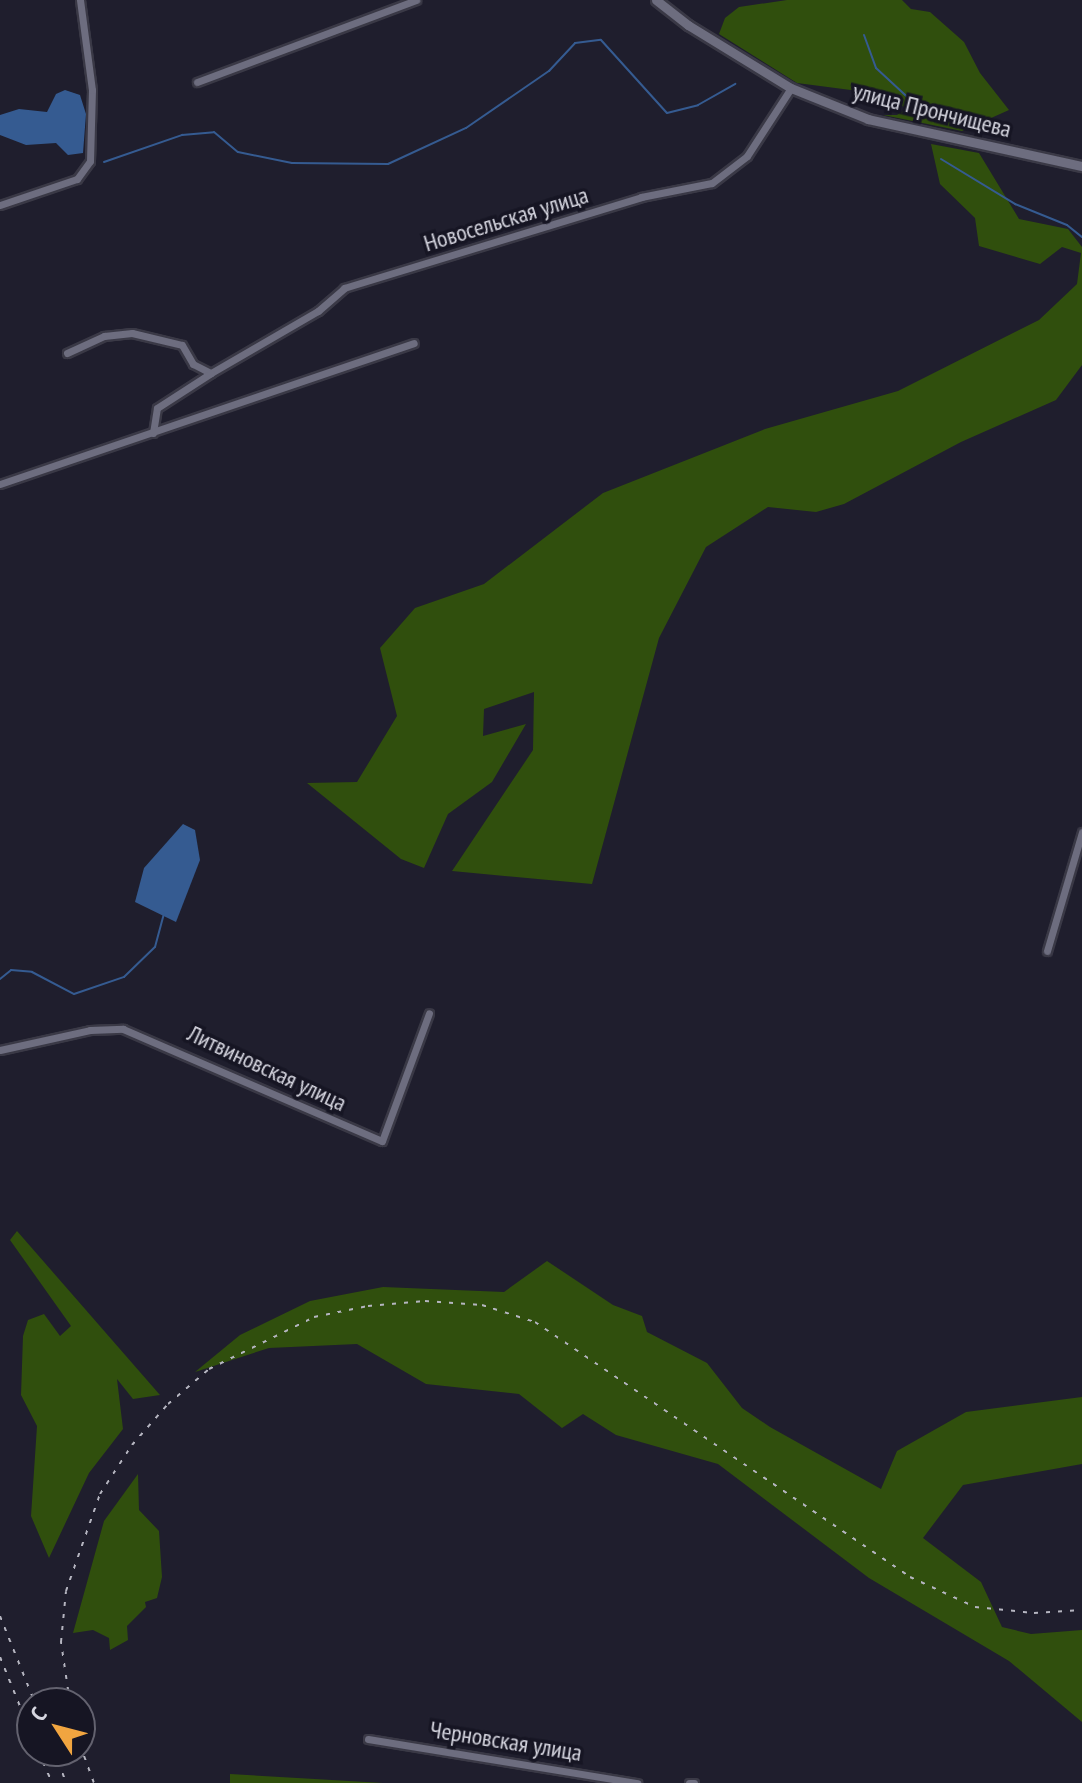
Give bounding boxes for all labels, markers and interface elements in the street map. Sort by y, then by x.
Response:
street label: улица Прончищева [850,76,1014,144]
street label: Новосельская улица [420,180,592,258]
street label: Литвиновская улица [183,1019,351,1117]
north arrow [16,1687,96,1767]
text: С [24,1702,52,1726]
street label: Черновская улица [428,1715,584,1767]

